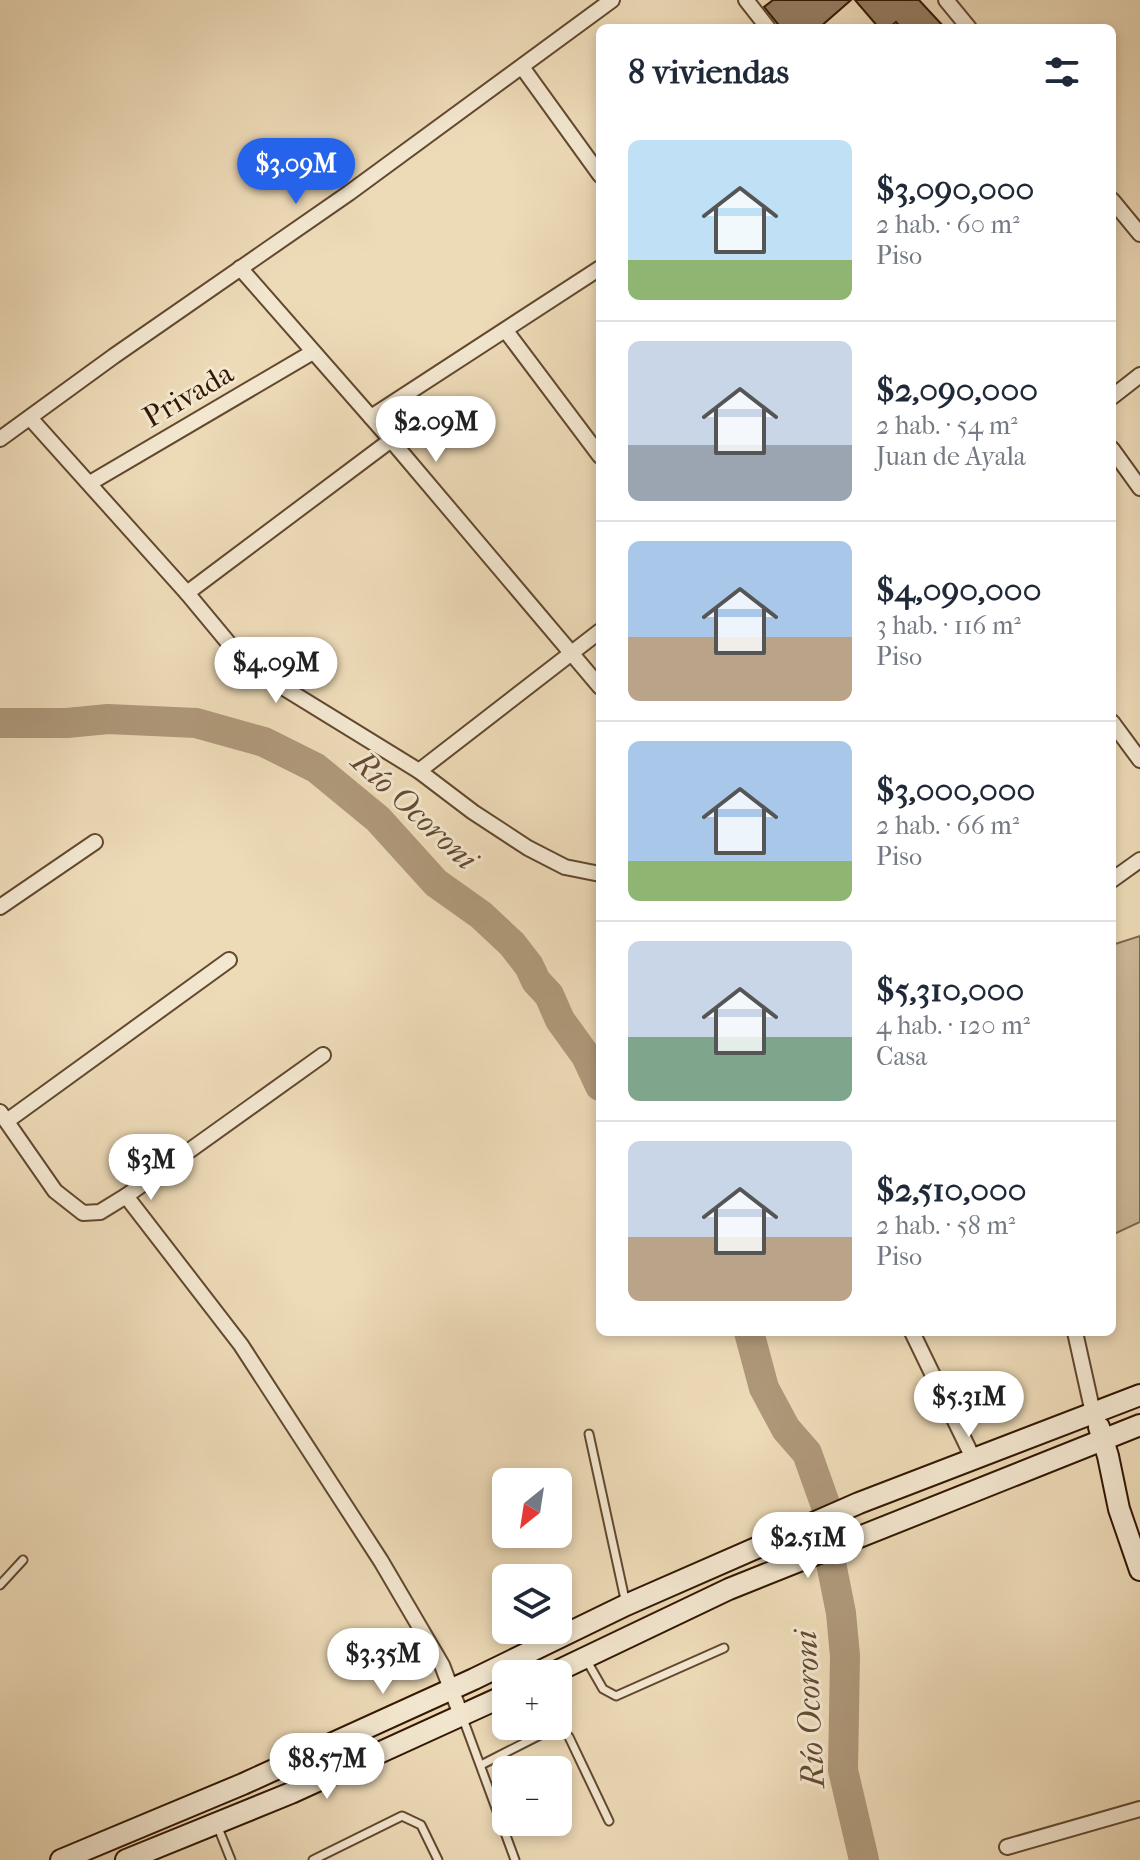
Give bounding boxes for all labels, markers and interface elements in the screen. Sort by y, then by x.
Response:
icon: filters [1040,50,1084,94]
text: 8 viviendas [628,52,789,92]
pin: $3.09M [231,138,361,206]
text: $3.09M [255,148,337,179]
text: $3,090,000 [876,169,1034,209]
icon: home [692,172,788,268]
text: 2 hab. · 60 m² [876,209,1020,240]
text: Piso [876,240,922,271]
street label: Privada [137,355,240,435]
text: $2,090,000 [876,370,1038,410]
icon: home [692,373,788,469]
pin: $2.09M [371,396,501,464]
text: $2.09M [394,406,478,437]
text: 2 hab. · 54 m² [876,410,1018,441]
text: Juan de Ayala [876,441,1026,472]
text: $4,090,000 [876,570,1041,610]
icon: home [692,573,788,669]
text: 3 hab. · 116 m² [876,610,1021,641]
pin: $4.09M [211,637,341,705]
text: Piso [876,641,922,672]
text: $4.09M [232,647,320,678]
water label: Río Ocoroni [343,742,487,879]
text: $3,000,000 [876,770,1035,810]
icon: home [692,773,788,869]
text: 2 hab. · 66 m² [876,810,1019,841]
text: Piso [876,841,922,872]
text: $5,310,000 [876,970,1024,1010]
icon: home [692,973,788,1069]
text: 4 hab. · 120 m² [876,1010,1030,1041]
text: Casa [876,1041,927,1072]
pin: $3M [112,1134,190,1202]
text: $3M [127,1144,175,1175]
text: $2,510,000 [876,1170,1027,1210]
icon: home [692,1173,788,1269]
text: 2 hab. · 58 m² [876,1210,1015,1241]
text: Piso [876,1241,922,1272]
pin: $5.31M [904,1371,1034,1439]
text: $5.31M [932,1381,1006,1412]
north arrow [492,1468,572,1548]
map controls [492,1468,572,1836]
pin: $2.51M [743,1512,873,1580]
text: $2.51M [770,1522,846,1553]
button: layers [492,1564,572,1644]
water label: Río Ocoroni [787,1627,832,1790]
pin: $3.35M [318,1628,448,1696]
text: $3.35M [345,1638,421,1669]
button: + [492,1660,572,1740]
pin: $8.57M [262,1733,392,1801]
text: $8.57M [288,1743,366,1774]
button: − [492,1756,572,1836]

